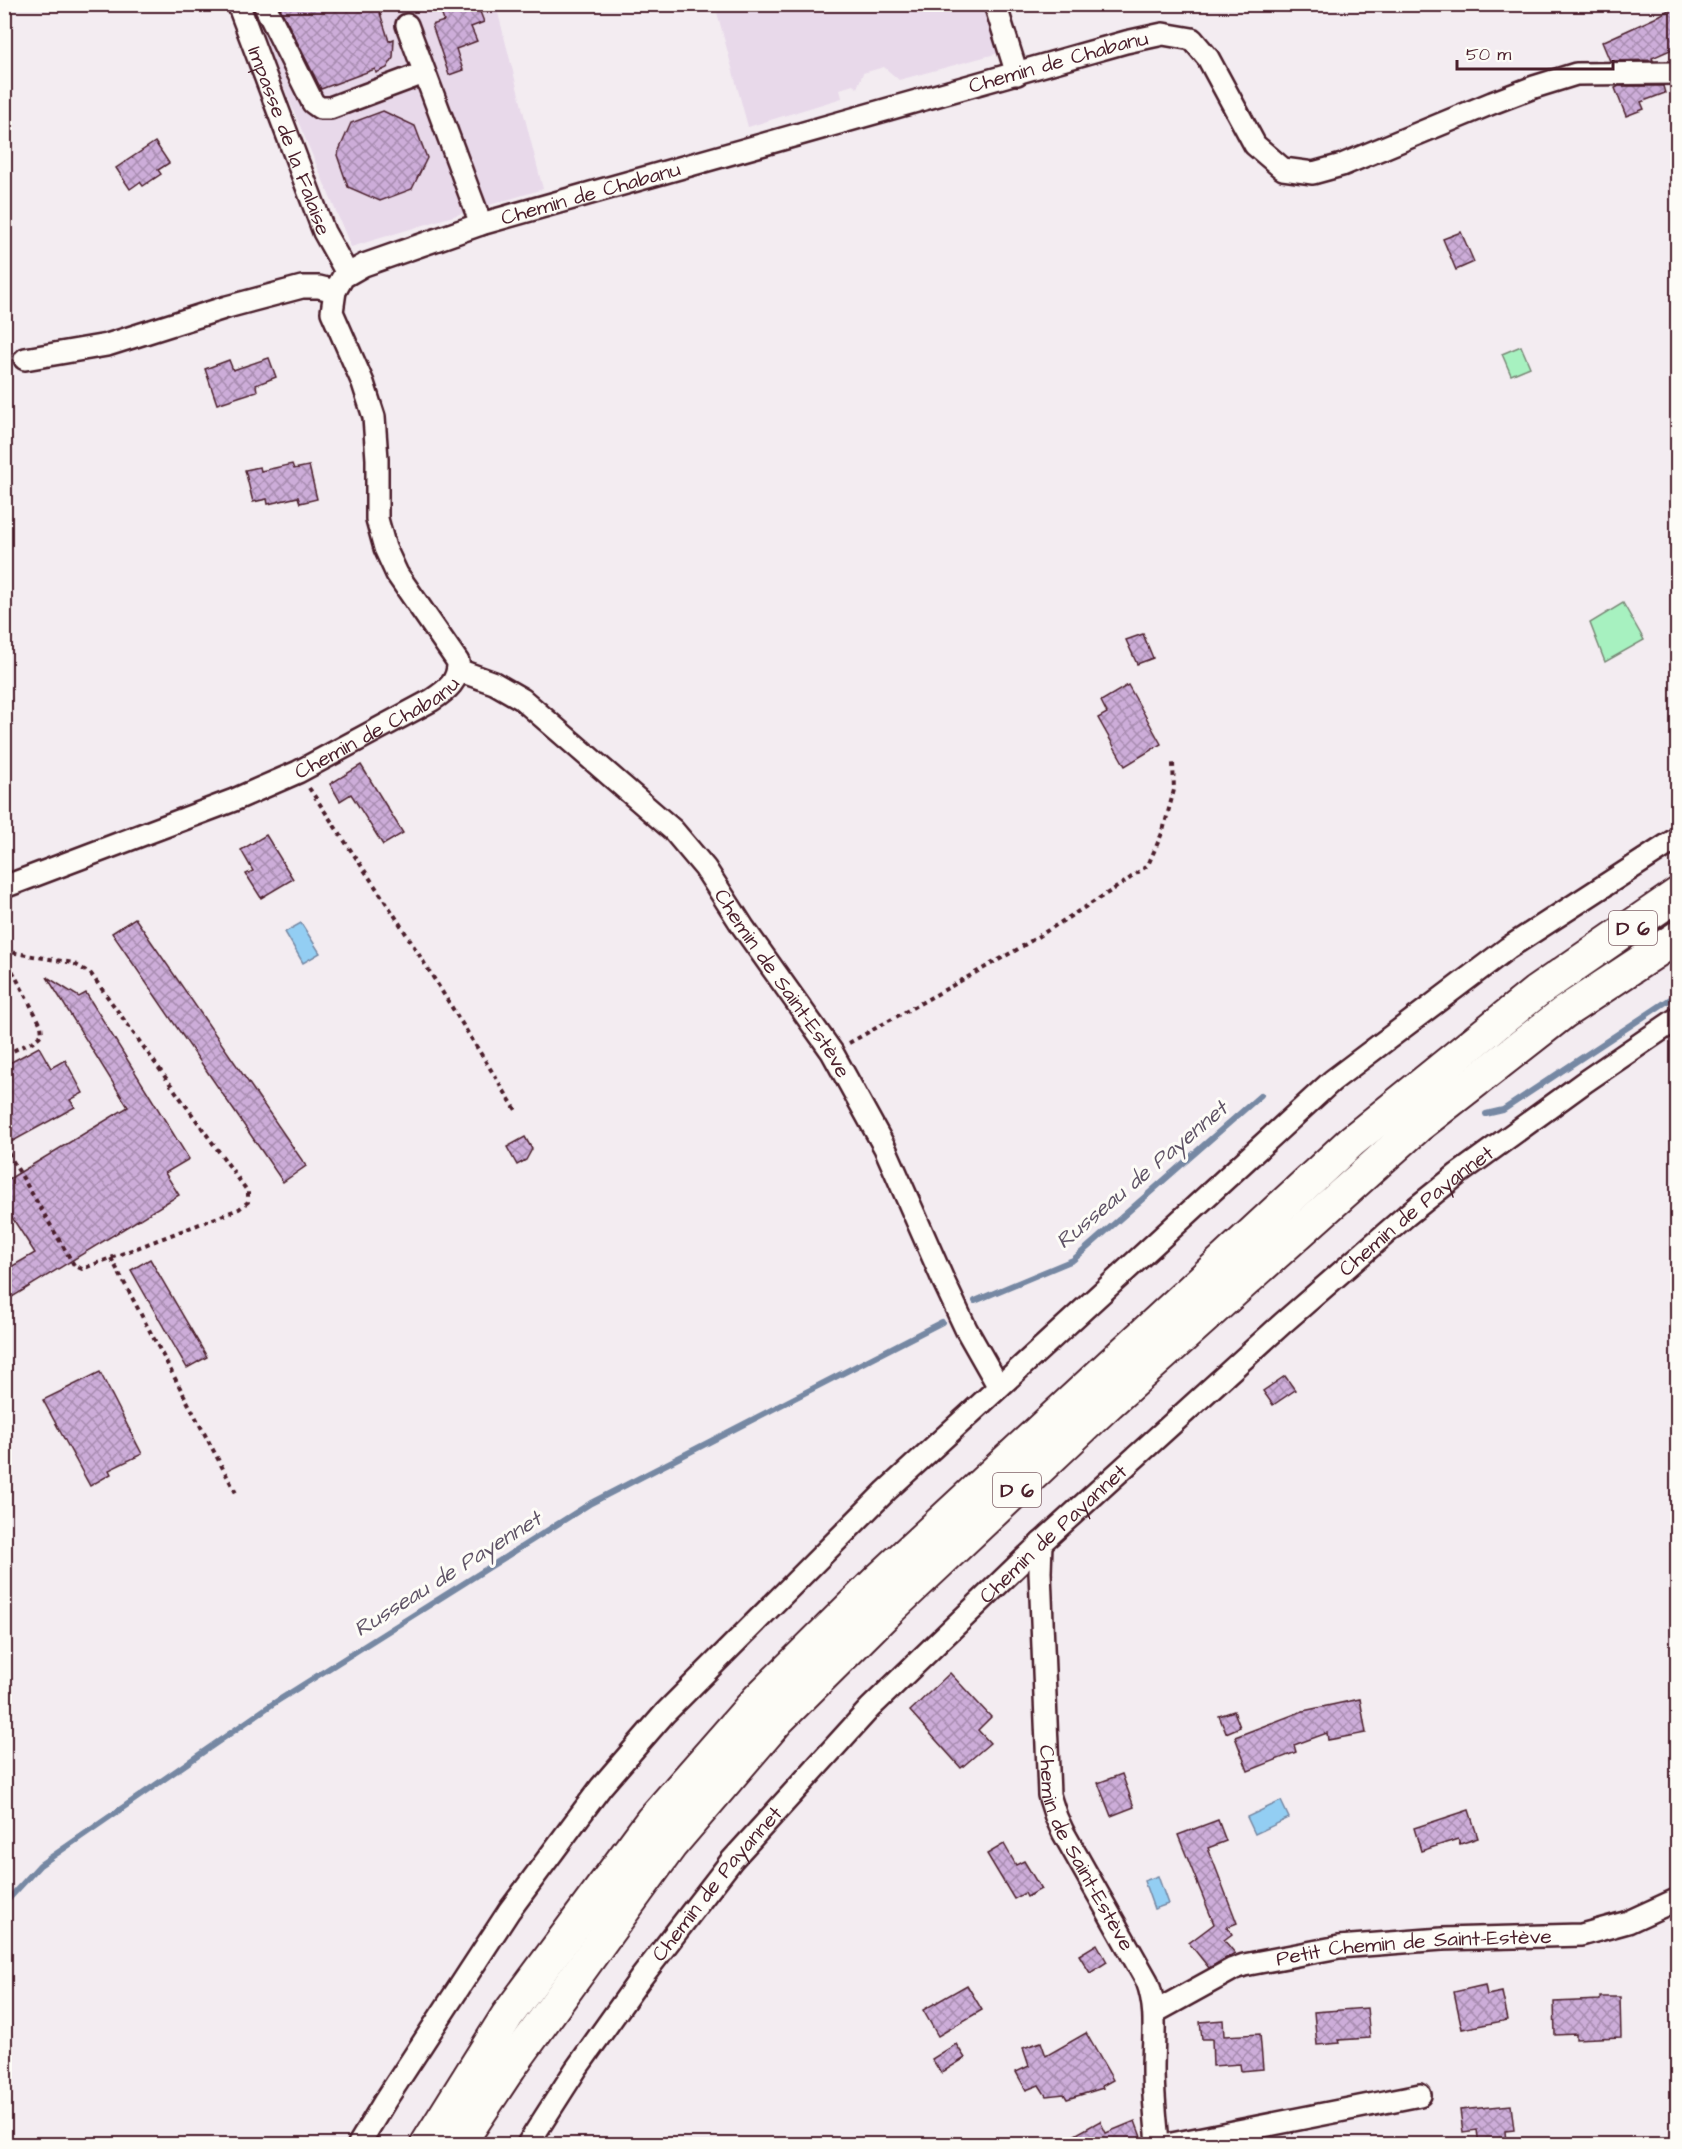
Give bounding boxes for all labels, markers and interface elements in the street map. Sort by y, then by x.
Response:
street label: Chemin de Chabanu [965,24,1151,101]
scale bar [1457,33,1613,71]
street label: Impasse de la Falaise [240,42,338,240]
text: 50 m [1466,42,1511,67]
street label: Chemin de Chabanu [498,154,684,233]
street label: Chemin de Chabanu [289,671,467,786]
street label: Chemin de Saint-Estève [707,883,857,1083]
road number: D 6 [1609,911,1657,945]
water label: Russeau de Payennet [1049,1093,1237,1257]
street label: Chemin de Payannet [1332,1138,1500,1283]
street label: Chemin de Payannet [973,1457,1134,1610]
road number: D 6 [993,1473,1041,1507]
water label: Russeau de Payennet [348,1503,550,1646]
street label: Chemin de Saint-Estève [1032,1744,1141,1956]
street label: Chemin de Payannet [645,1799,790,1968]
street label: Petit Chemin de Saint-Estève [1273,1922,1552,1974]

